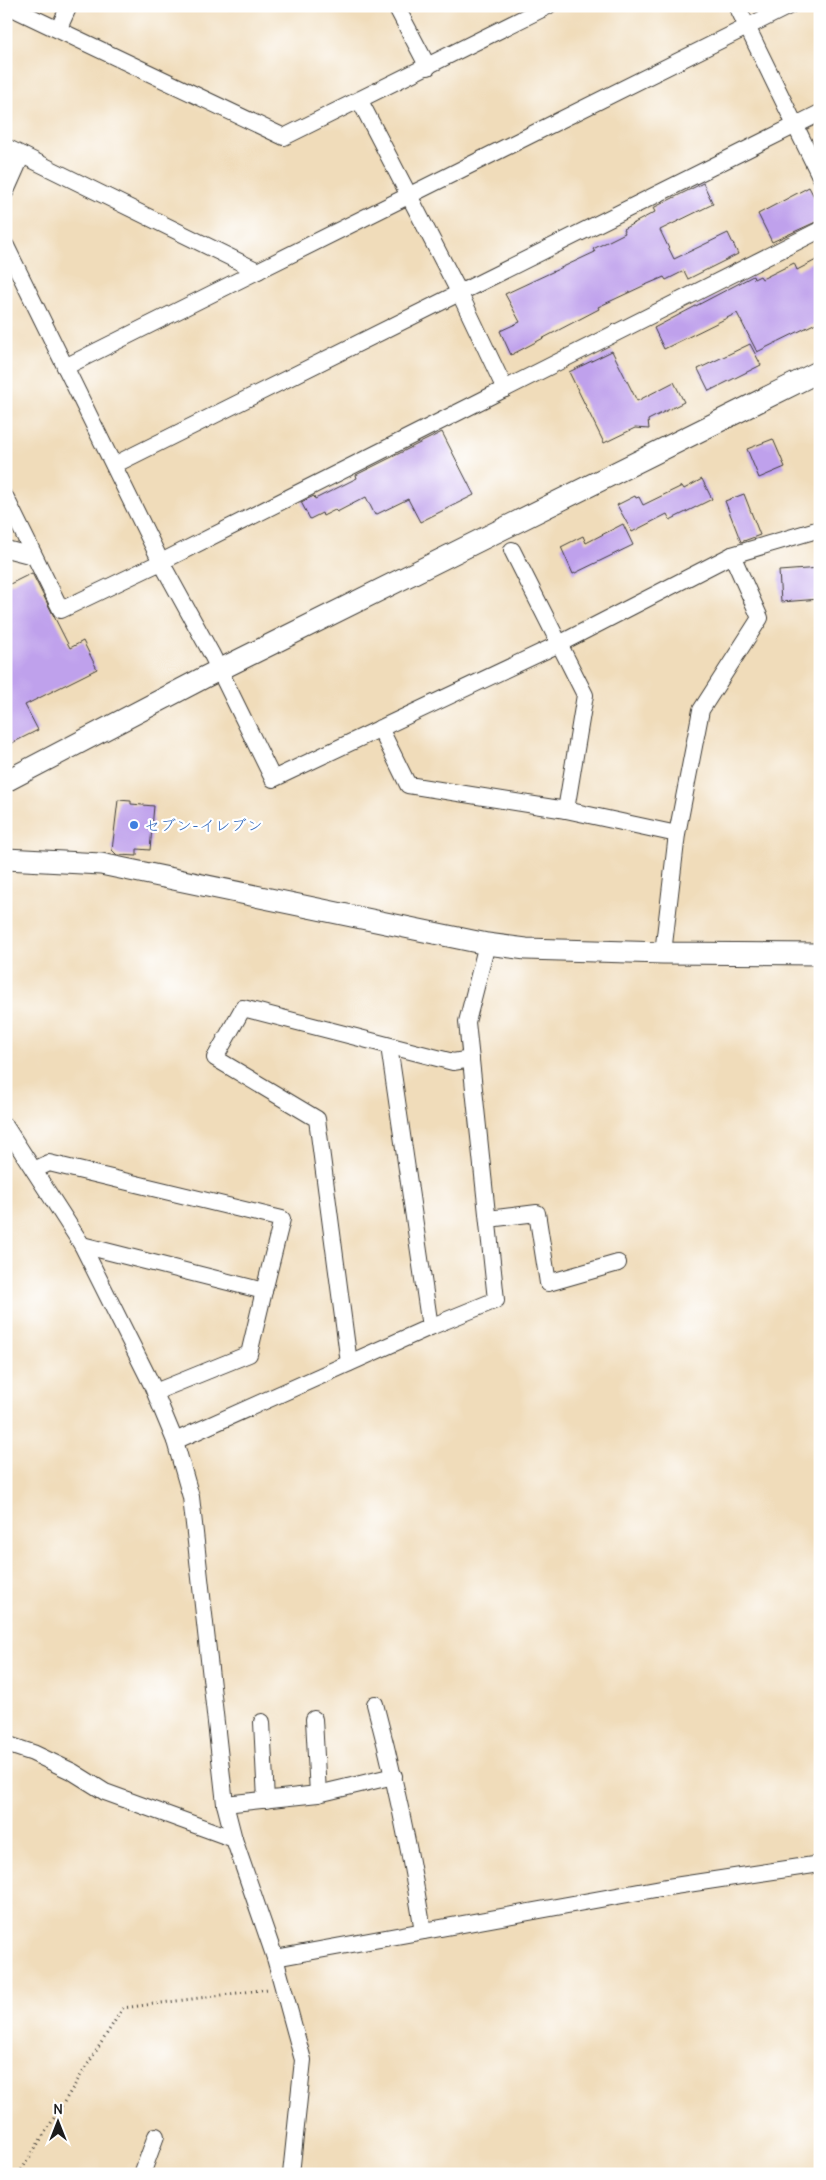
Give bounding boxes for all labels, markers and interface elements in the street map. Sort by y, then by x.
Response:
place label: セブン-イレブン [144,815,263,835]
marker: セブン-イレブン [128,819,140,831]
north arrow [32,2098,82,2148]
text: N [53,2100,63,2118]

